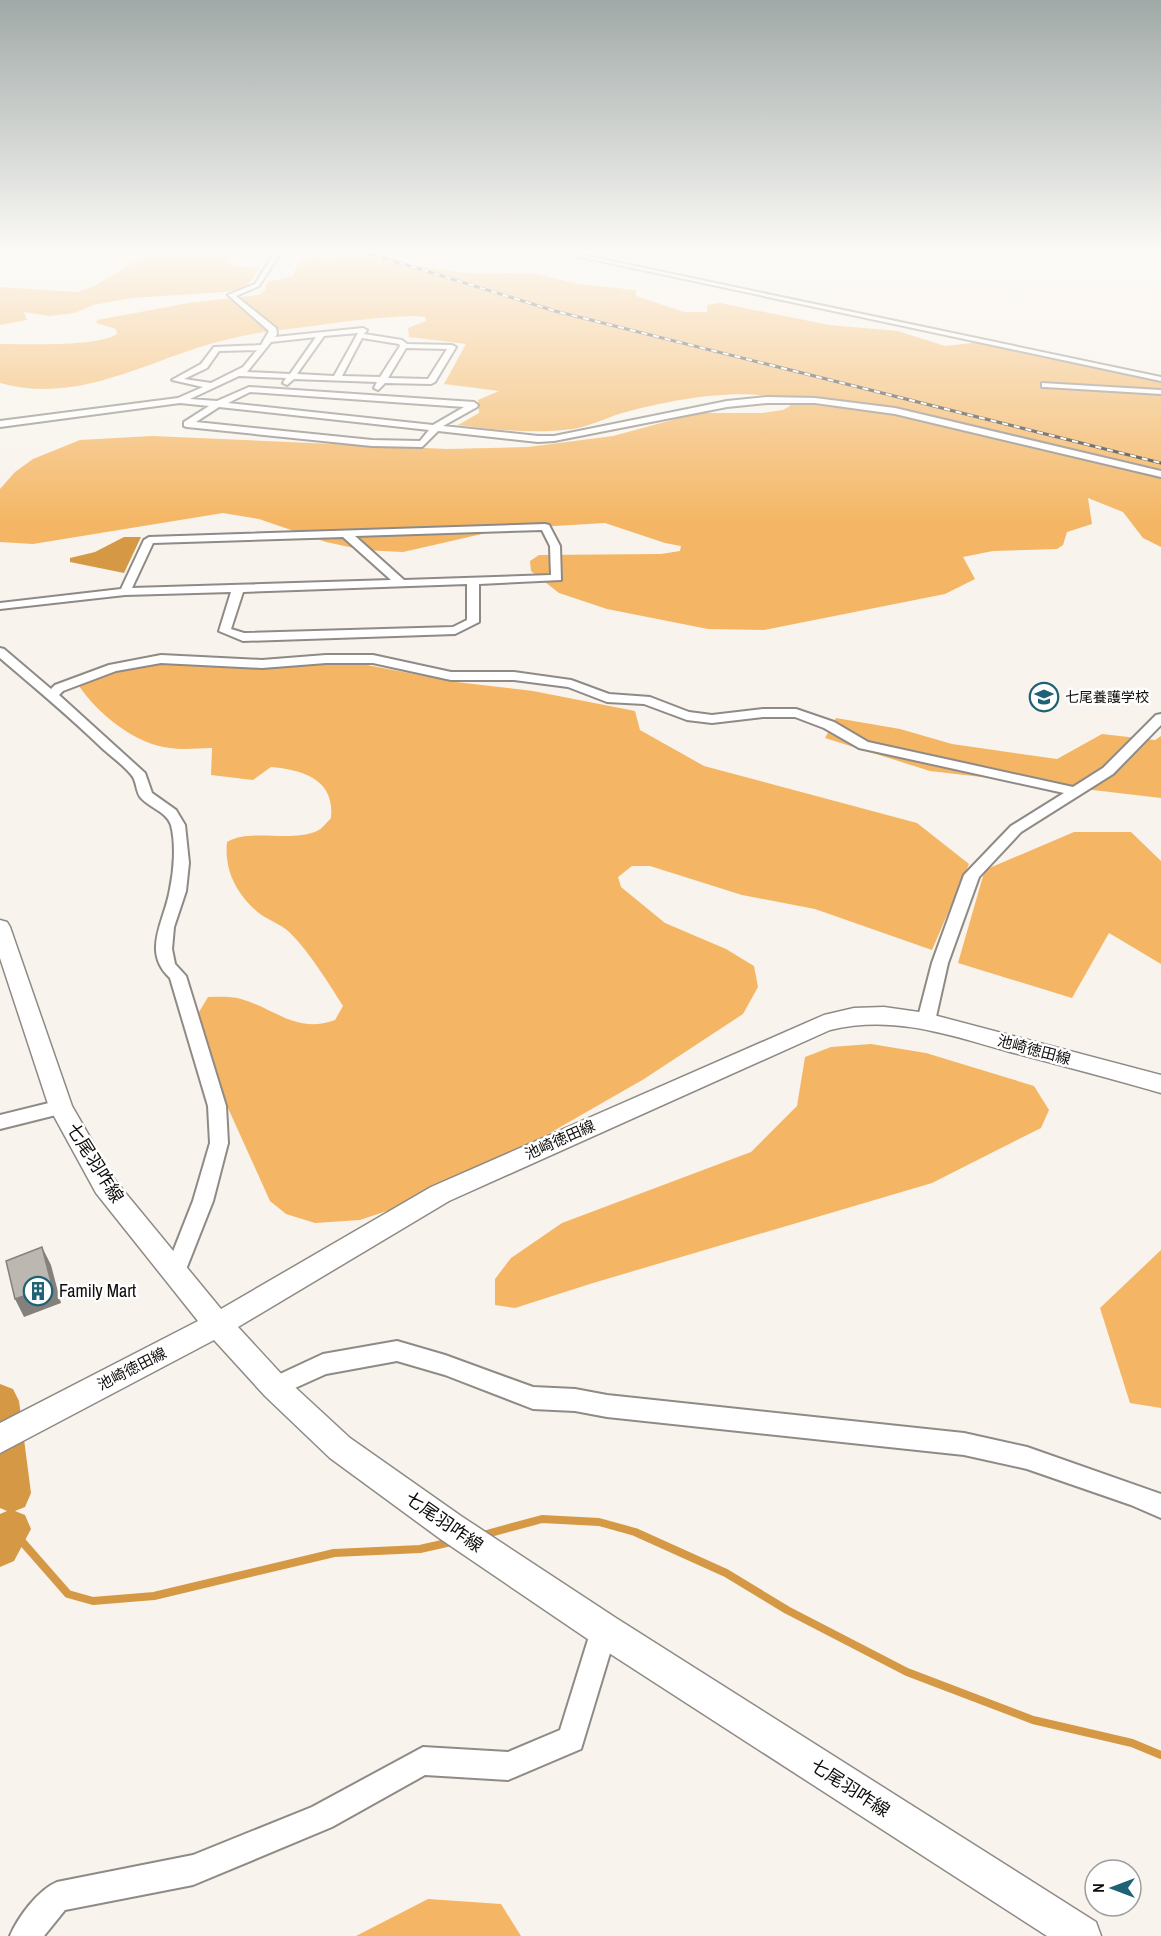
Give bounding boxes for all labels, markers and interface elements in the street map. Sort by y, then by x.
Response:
school or university icon: 七尾養護学校 [1028,681,1060,713]
place label: 七尾養護学校 [1065,688,1149,706]
street label: 池崎徳田線 [995,1030,1073,1069]
street label: 池崎徳田線 [521,1115,598,1164]
street label: 七尾羽咋線 [61,1118,130,1208]
building icon: Family Mart [22,1275,54,1307]
place label: Family Mart [59,1278,136,1303]
street label: 池崎徳田線 [94,1342,170,1395]
street label: 七尾羽咋線 [400,1486,488,1558]
street label: 七尾羽咋線 [806,1753,895,1823]
north arrow [1083,1858,1143,1918]
text: N [1087,1883,1109,1893]

